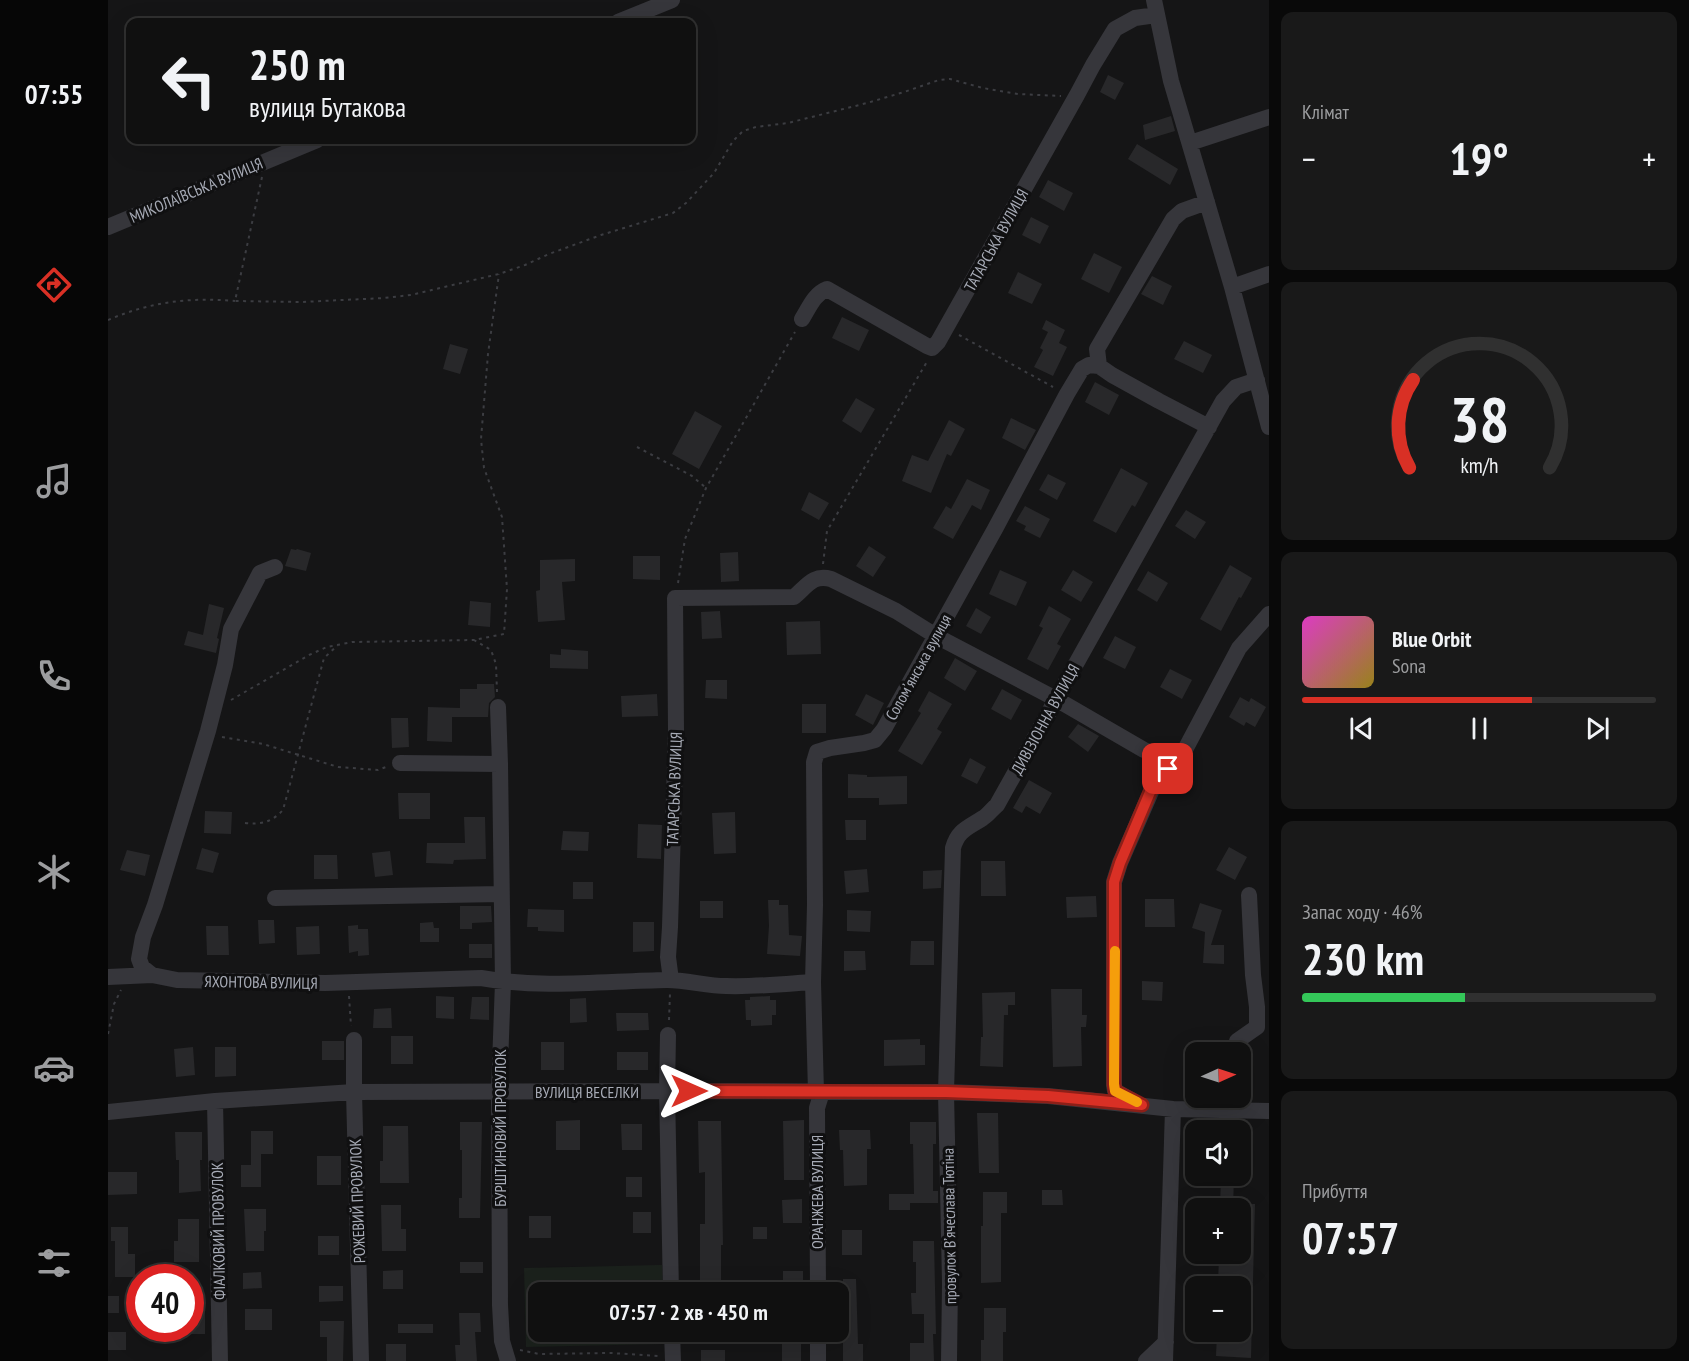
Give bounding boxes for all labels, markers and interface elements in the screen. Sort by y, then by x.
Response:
text: 250 m [249,37,346,92]
icon: left [150,42,228,120]
text: 07:55 [25,77,83,111]
text: вулиця Бутакова [249,90,406,124]
text: Клімат [1302,99,1349,125]
text: 19° [1449,129,1509,187]
text: − [1302,137,1316,180]
text: + [1642,137,1656,180]
street label: МИКОЛАЇВСЬКА ВУЛИЦЯ [126,153,266,227]
street label: ТАТАРСЬКА ВУЛИЦЯ [960,185,1032,295]
icon: directions [33,264,75,306]
text: 38 [1449,378,1509,459]
text: km/h [1460,451,1498,479]
icon: music [33,460,75,502]
street label: Соломʼянська вулиця [881,611,955,723]
text: Blue Orbit [1392,625,1471,653]
text: Sona [1392,653,1426,679]
icon: phone [33,655,75,697]
street label: ДИВІЗІОННА ВУЛИЦЯ [1006,660,1084,778]
icon: previous [1345,712,1378,745]
icon: pause [1463,712,1496,745]
icon: next [1581,712,1614,745]
street label: ТАТАРСЬКА ВУЛИЦЯ [662,732,686,846]
pin [1142,743,1193,794]
icon: arrive [1151,752,1184,785]
icon: climate [33,851,75,893]
text: Запас ходу · 46% [1302,899,1422,925]
text: 230 km [1302,929,1424,987]
street label: ЯХОНТОВА ВУЛИЦЯ [204,971,318,993]
north arrow [1185,1042,1251,1108]
map controls [1185,1042,1251,1342]
icon: car [33,1047,75,1089]
street label: БУРШТИНОВИЙ ПРОВУЛОК [490,1049,510,1207]
position arrow [657,1059,721,1123]
street label: ВУЛИЦЯ ВЕСЕЛКИ [535,1082,639,1102]
button: sound [1185,1120,1251,1186]
street label: ОРАНЖЕВА ВУЛИЦЯ [807,1135,827,1249]
street label: РОЖЕВИЙ ПРОВУЛОК [345,1138,369,1264]
street label: провулок Вʼячеслава Тютіна [938,1148,960,1304]
street label: ФІАЛКОВИЙ ПРОВУЛОК [207,1162,229,1300]
text: Прибуття [1302,1178,1367,1204]
button: + [1185,1198,1251,1264]
text: 07:57 [1302,1208,1399,1266]
icon: filters [33,1242,75,1284]
speed limit sign: 40 [126,1264,204,1342]
button: − [1185,1276,1251,1342]
text: 07:57 · 2 хв · 450 m [609,1298,768,1326]

